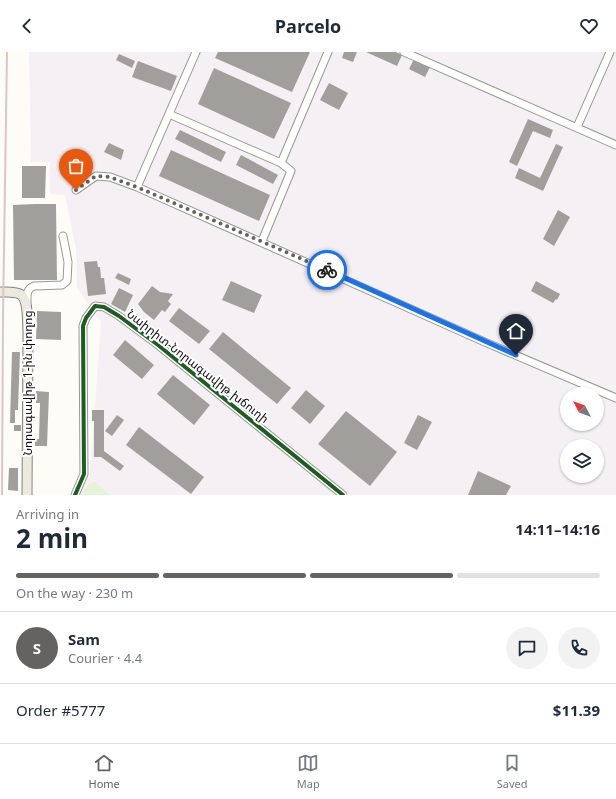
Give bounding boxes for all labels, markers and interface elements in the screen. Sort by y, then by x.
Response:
text: Parcelo [275,14,341,38]
icon: back [16,15,38,37]
icon: heart [578,15,600,37]
pin [59,149,93,190]
icon: bag [65,155,87,177]
courier [307,250,347,290]
icon: bike [316,259,338,281]
street label: Նաիրիտ-Նորագավիթ խճուղի [123,305,273,427]
street label: Նորագավիթ 1-ին փողոց [19,310,36,456]
pin [499,314,533,355]
icon: home [505,320,527,342]
north arrow [560,387,604,431]
map controls [560,387,604,483]
button: layers [560,439,604,483]
text: Arriving in [16,505,79,523]
text: 14:11–14:16 [515,519,600,539]
text: 2 min [16,520,88,556]
text: On the way · 230 m [16,584,133,602]
button: chat [506,627,548,669]
button: phone [558,627,600,669]
text: Sam [68,629,100,649]
text: S [33,638,41,658]
text: Courier · 4.4 [68,649,142,667]
text: Order #5777 [16,700,105,720]
text: $11.39 [553,700,600,720]
tab: Home [89,752,120,791]
tab: Map [297,752,320,791]
tab: Saved [497,752,528,791]

